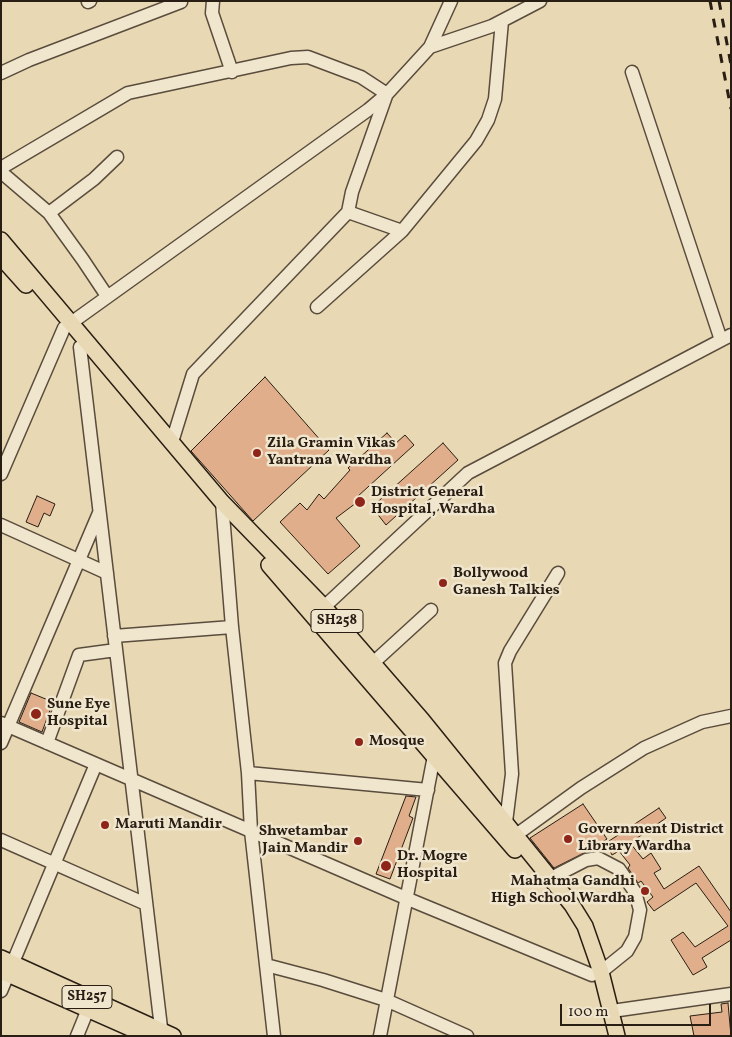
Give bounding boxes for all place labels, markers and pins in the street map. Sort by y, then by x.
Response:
place label: Zila Gramin Vikas Yantrana Wardha [267,435,396,470]
marker: Zila Gramin Vikas Yantrana Wardha [251,447,263,459]
place label: District General Hospital, Wardha [371,484,495,519]
marker: District General Hospital, Wardha [353,495,367,509]
place label: Bollywood Ganesh Talkies [453,565,560,600]
marker: Bollywood Ganesh Talkies [437,577,449,589]
place label: Sune Eye Hospital [47,696,110,731]
marker: Sune Eye Hospital [29,707,43,721]
place label: Mosque [369,733,425,751]
marker: Mosque [353,736,365,748]
place label: Maruti Mandir [115,816,222,834]
marker: Maruti Mandir [99,819,111,831]
place label: Government District Library Wardha [578,821,724,856]
place label: Shwetambar Jain Mandir [259,823,348,858]
marker: Government District Library Wardha [562,833,574,845]
marker: Shwetambar Jain Mandir [352,835,364,847]
place label: Dr. Mogre Hospital [397,848,467,883]
marker: Dr. Mogre Hospital [379,859,393,873]
place label: Mahatma Gandhi High School Wardha [491,873,635,908]
marker: Mahatma Gandhi High School Wardha [639,885,651,897]

